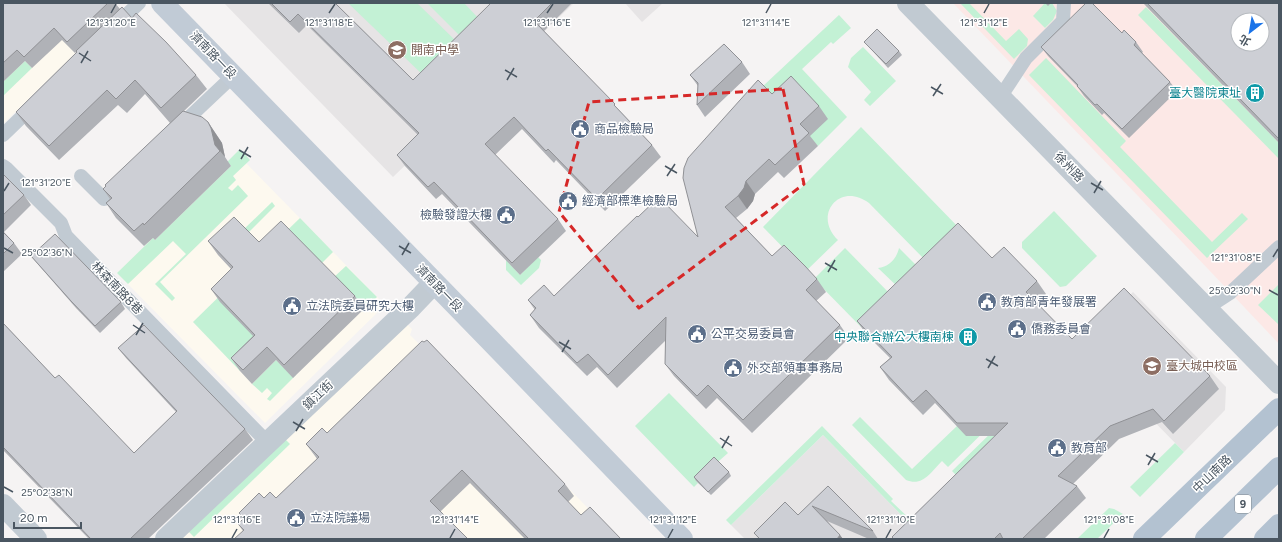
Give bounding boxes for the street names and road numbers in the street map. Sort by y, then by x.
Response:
street label: 濟南路一段 [187,29,239,81]
street label: 徐州路 [1051,149,1087,185]
street label: 林森南路8巷 [89,259,145,317]
street label: 濟南路一段 [413,262,465,314]
street label: 鎮江街 [300,378,336,412]
street label: 中山南路 [1190,452,1234,496]
road number: 9 [1235,495,1251,513]

